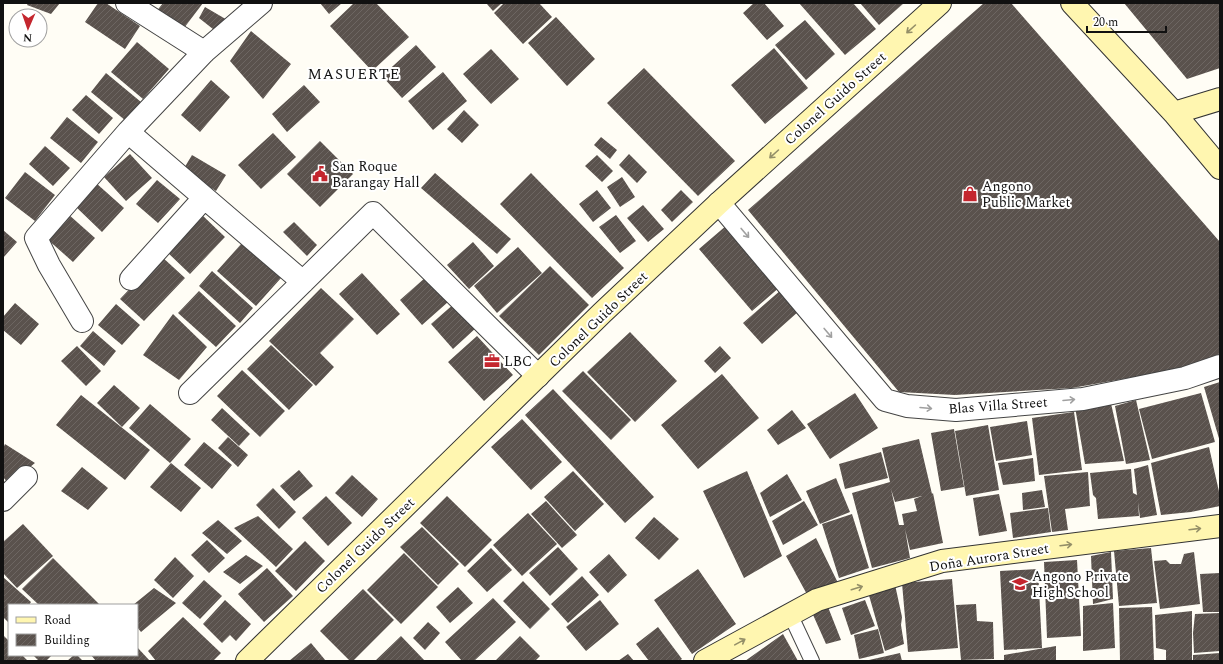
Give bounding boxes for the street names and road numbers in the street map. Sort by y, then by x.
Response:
street label: Colonel Guido Street [780,47,891,150]
street label: Colonel Guido Street [544,266,653,372]
street label: Blas Villa Street [948,392,1049,419]
street label: Colonel Guido Street [311,492,420,598]
street label: Doña Aurora Street [928,538,1050,577]

